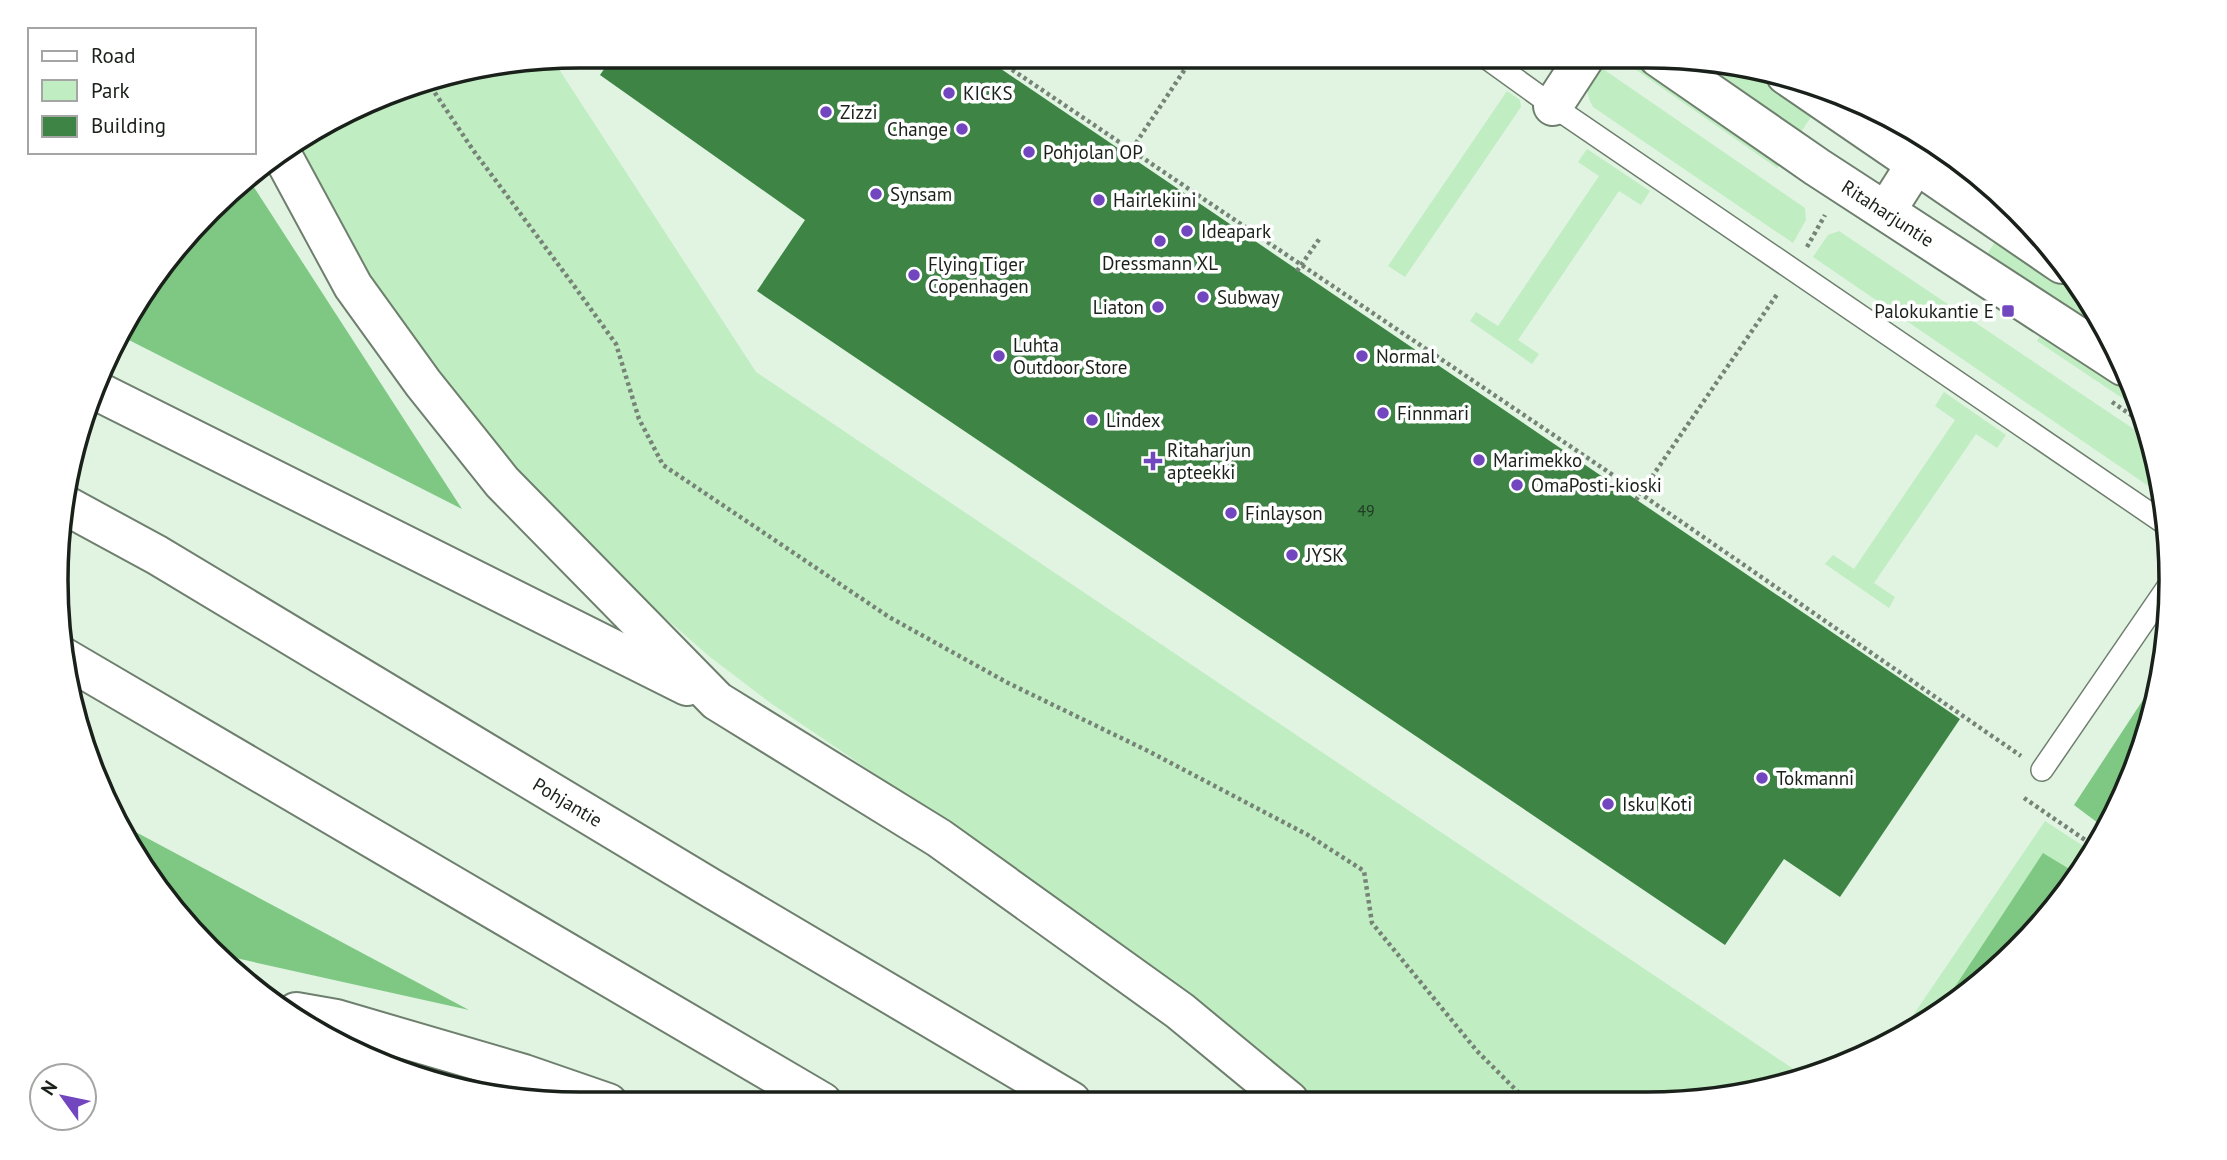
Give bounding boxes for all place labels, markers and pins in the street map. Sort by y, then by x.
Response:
place label: KICKS [963,81,1013,105]
marker: KICKS [941,85,957,101]
place label: Zizzi [840,100,878,124]
marker: Zizzi [818,104,834,120]
place label: Change [887,117,948,141]
marker: Change [954,121,970,137]
place label: Pohjolan OP [1043,140,1143,164]
marker: Pohjolan OP [1021,144,1037,160]
place label: Synsam [890,182,952,206]
marker: Synsam [868,186,884,202]
place label: Hairlekiini [1113,188,1197,212]
marker: Hairlekiini [1091,192,1107,208]
place label: Ideapark [1201,219,1271,243]
marker: Ideapark [1179,223,1195,239]
marker: Dressmann XL [1152,233,1168,249]
place label: Dressmann XL [1102,251,1218,275]
place label: Flying Tiger Copenhagen [928,252,1029,298]
marker: Flying Tiger Copenhagen [906,267,922,283]
place label: Subway [1217,285,1280,309]
marker: Subway [1195,289,1211,305]
place label: Liaton [1093,295,1144,319]
marker: Liaton [1150,299,1166,315]
place label: Palokukantie E [1874,299,1994,323]
marker: Palokukantie E [2000,303,2016,319]
place label: Luhta Outdoor Store [1013,333,1127,379]
place label: Normal [1376,344,1436,368]
marker: Luhta Outdoor Store [991,348,1007,364]
marker: Normal [1354,348,1370,364]
place label: Finnmari [1397,401,1469,425]
marker: Finnmari [1375,405,1391,421]
place label: Lindex [1106,408,1161,432]
marker: Lindex [1084,412,1100,428]
place label: Ritaharjun apteekki [1167,438,1251,484]
place label: Marimekko [1493,448,1582,472]
marker: Marimekko [1471,452,1487,468]
marker: Ritaharjun apteekki [1145,453,1161,469]
place label: OmaPosti-kioski [1531,473,1662,497]
marker: OmaPosti-kioski [1509,477,1525,493]
place label: Finlayson [1245,501,1323,525]
marker: Finlayson [1223,505,1239,521]
place label: JYSK [1305,543,1344,567]
marker: JYSK [1284,547,1300,563]
place label: Tokmanni [1776,766,1854,790]
marker: Tokmanni [1754,770,1770,786]
place label: Isku Koti [1622,792,1692,816]
marker: Isku Koti [1600,796,1616,812]

